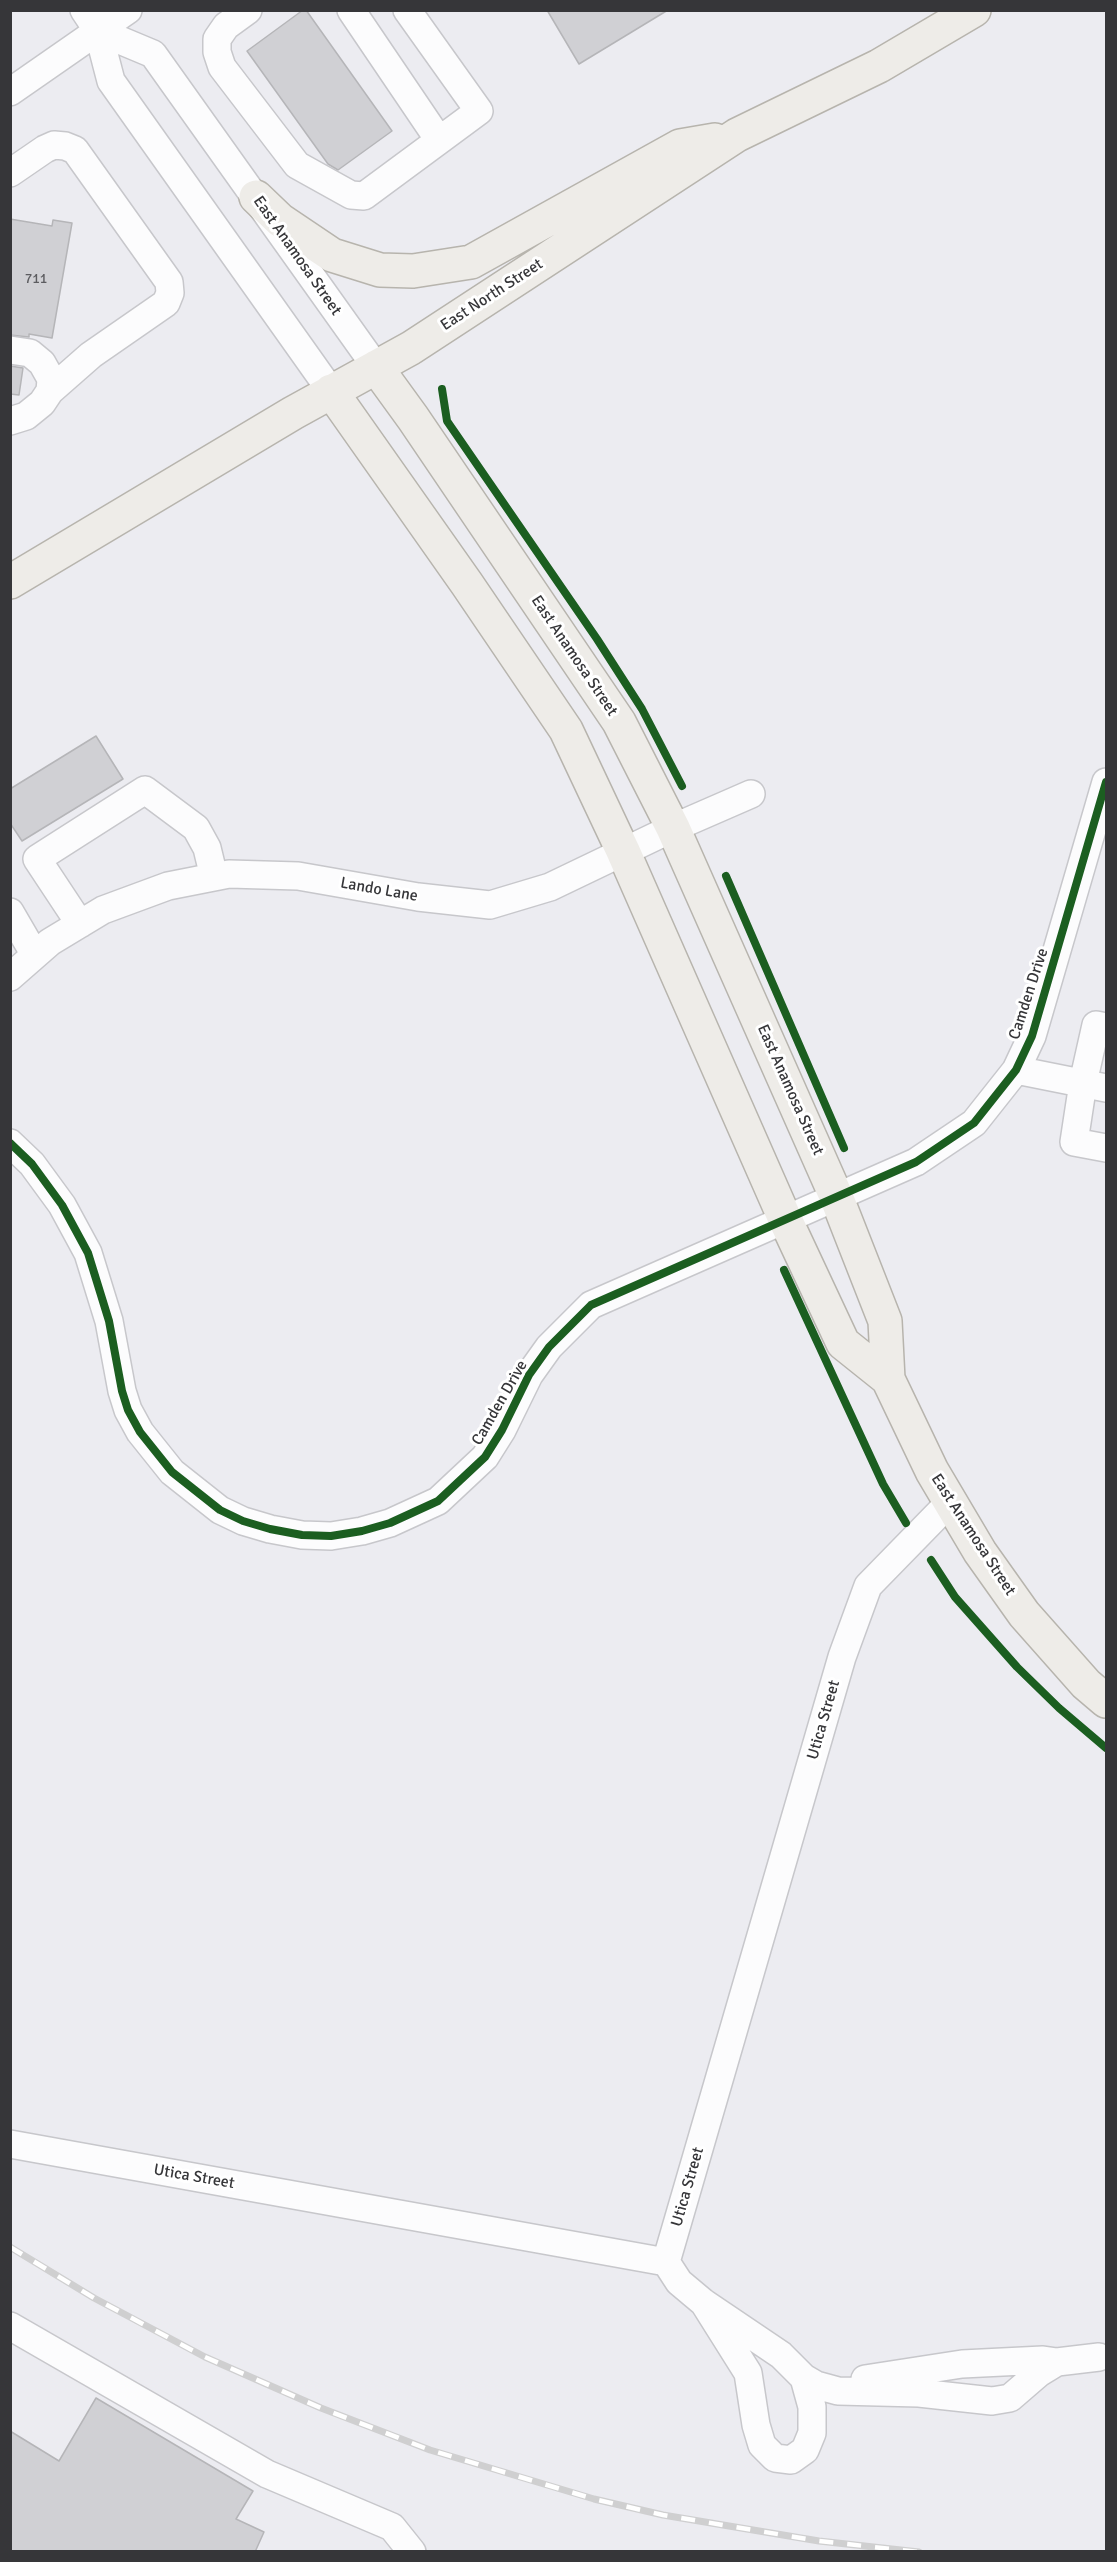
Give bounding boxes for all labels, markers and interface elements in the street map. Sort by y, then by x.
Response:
street label: East Anamosa Street [249,193,345,319]
street label: East North Street [437,255,547,335]
house number: 711 [25,271,47,287]
street label: East Anamosa Street [527,592,621,720]
street label: Lando Lane [339,874,419,906]
street label: Camden Drive [1005,946,1053,1042]
street label: East Anamosa Street [753,1022,827,1158]
street label: Camden Drive [468,1357,532,1449]
street label: East Anamosa Street [927,1471,1019,1599]
street label: Utica Street [804,1678,844,1762]
street label: Utica Street [668,2145,708,2229]
street label: Utica Street [152,2160,236,2194]

